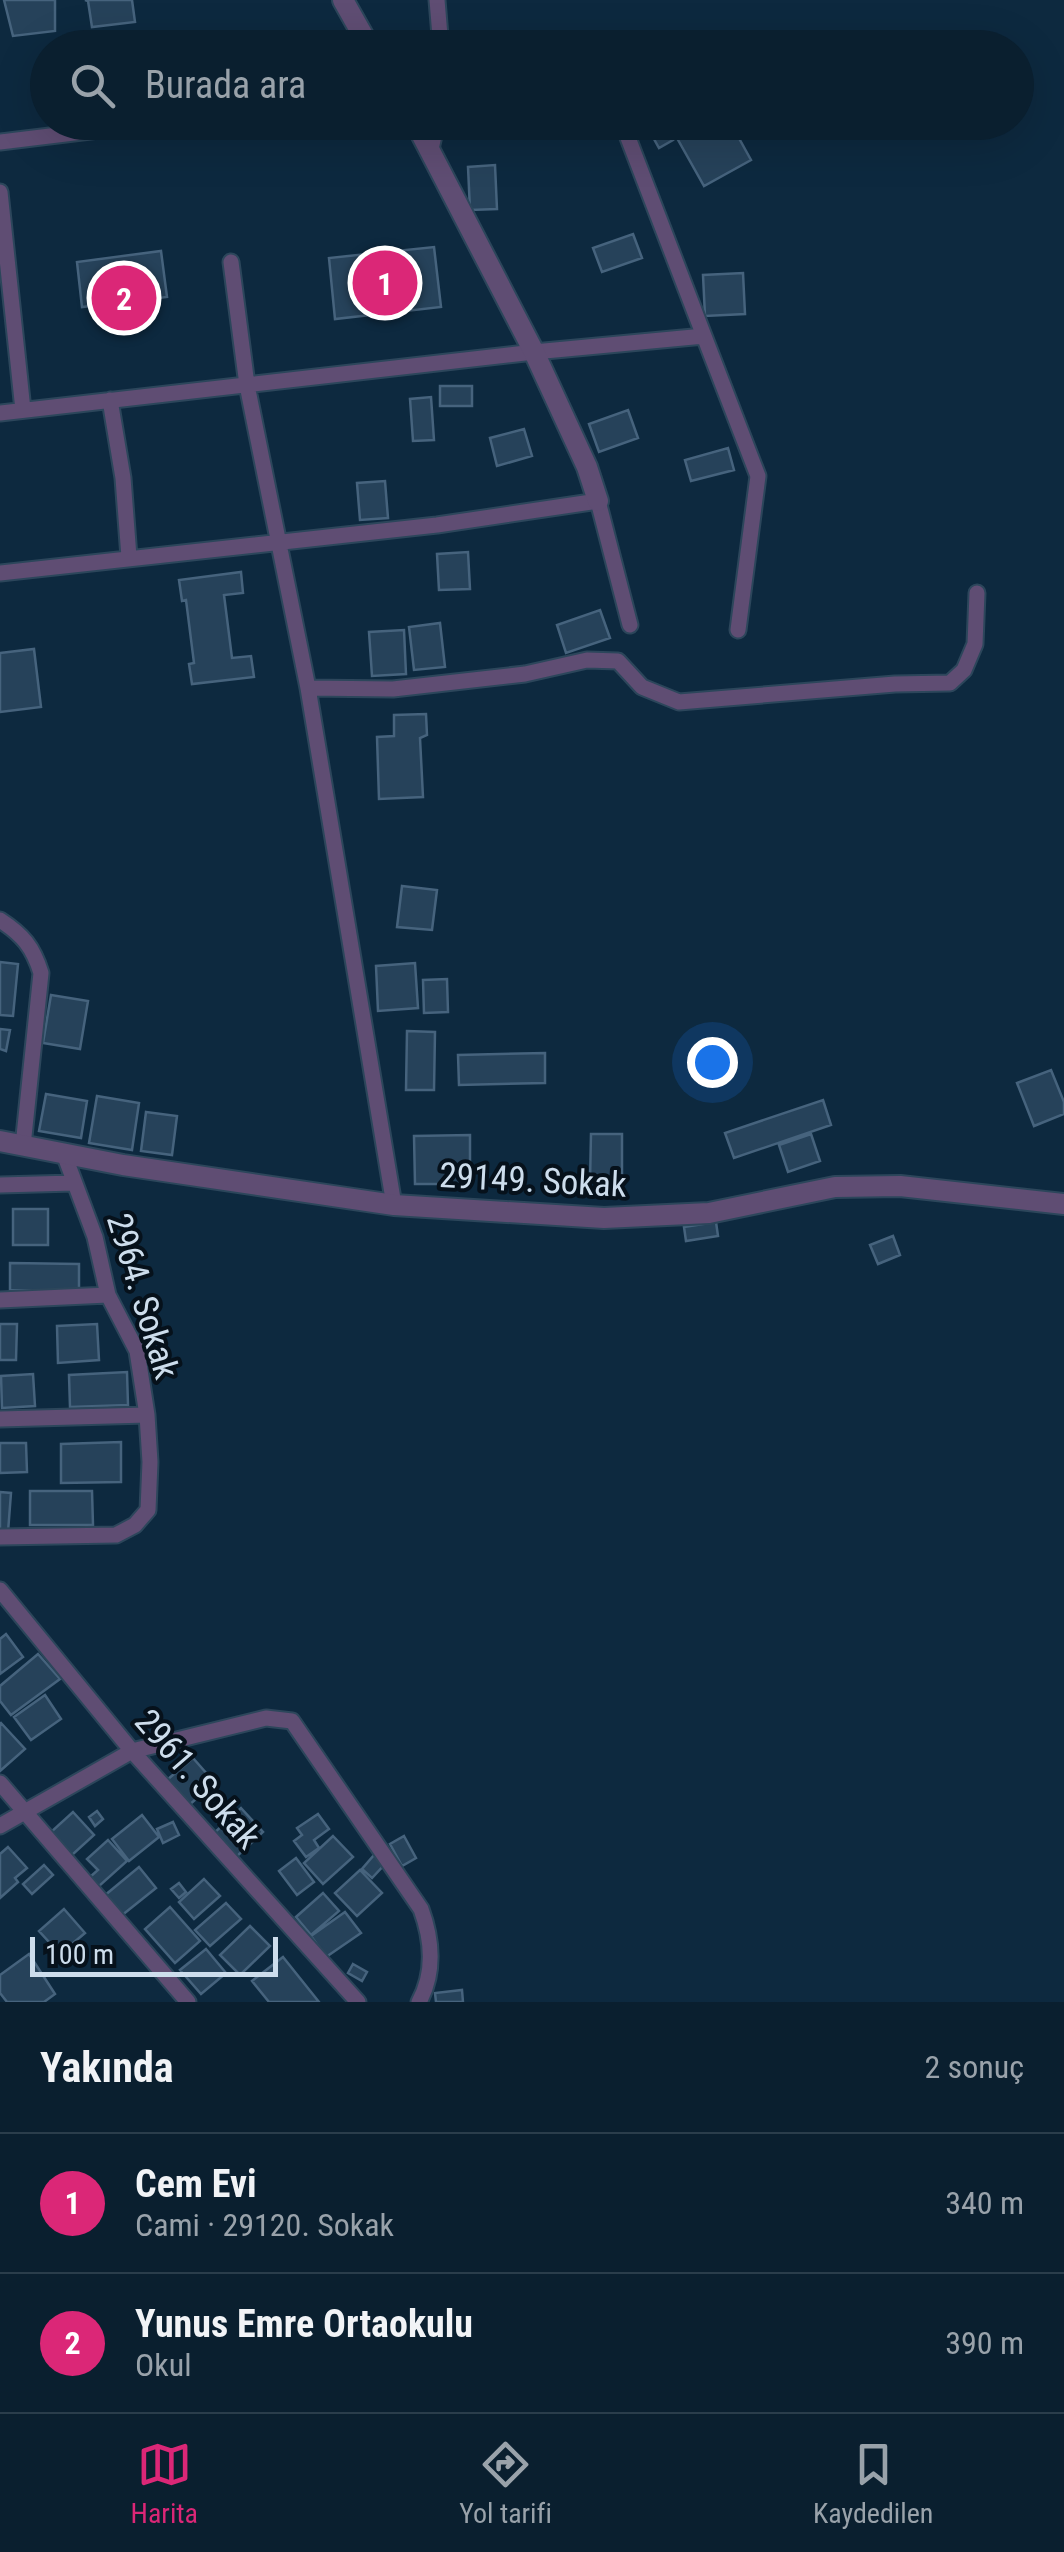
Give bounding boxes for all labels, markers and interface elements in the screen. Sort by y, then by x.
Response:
search box [30,30,1034,140]
icon: search [65,58,120,113]
text: Burada ara [145,63,306,107]
pin: 1 [352,246,418,320]
pin: 2 [92,260,156,336]
your location [687,1037,738,1088]
street label: 29149. Sokak [438,1155,628,1206]
street label: 2964. Sokak [98,1209,187,1384]
street label: 2961. Sokak [126,1702,269,1857]
scale bar [30,1932,278,1976]
text: 100 m [45,1938,114,1971]
text: Yakında [40,2043,174,2092]
text: 2 sonuç [924,2048,1024,2086]
text: Cem Evi [135,2162,257,2206]
text: 1 [64,2184,81,2222]
text: 340 m [945,2184,1024,2222]
text: Cami · 29120. Sokak [135,2206,394,2244]
text: Yunus Emre Ortaokulu [135,2302,473,2346]
text: 2 [64,2324,81,2362]
text: 390 m [945,2324,1024,2362]
text: Okul [135,2346,191,2384]
tab: Harita [131,2437,198,2530]
tab: Yol tarifi [459,2437,552,2530]
tab: Kaydedilen [813,2437,933,2530]

